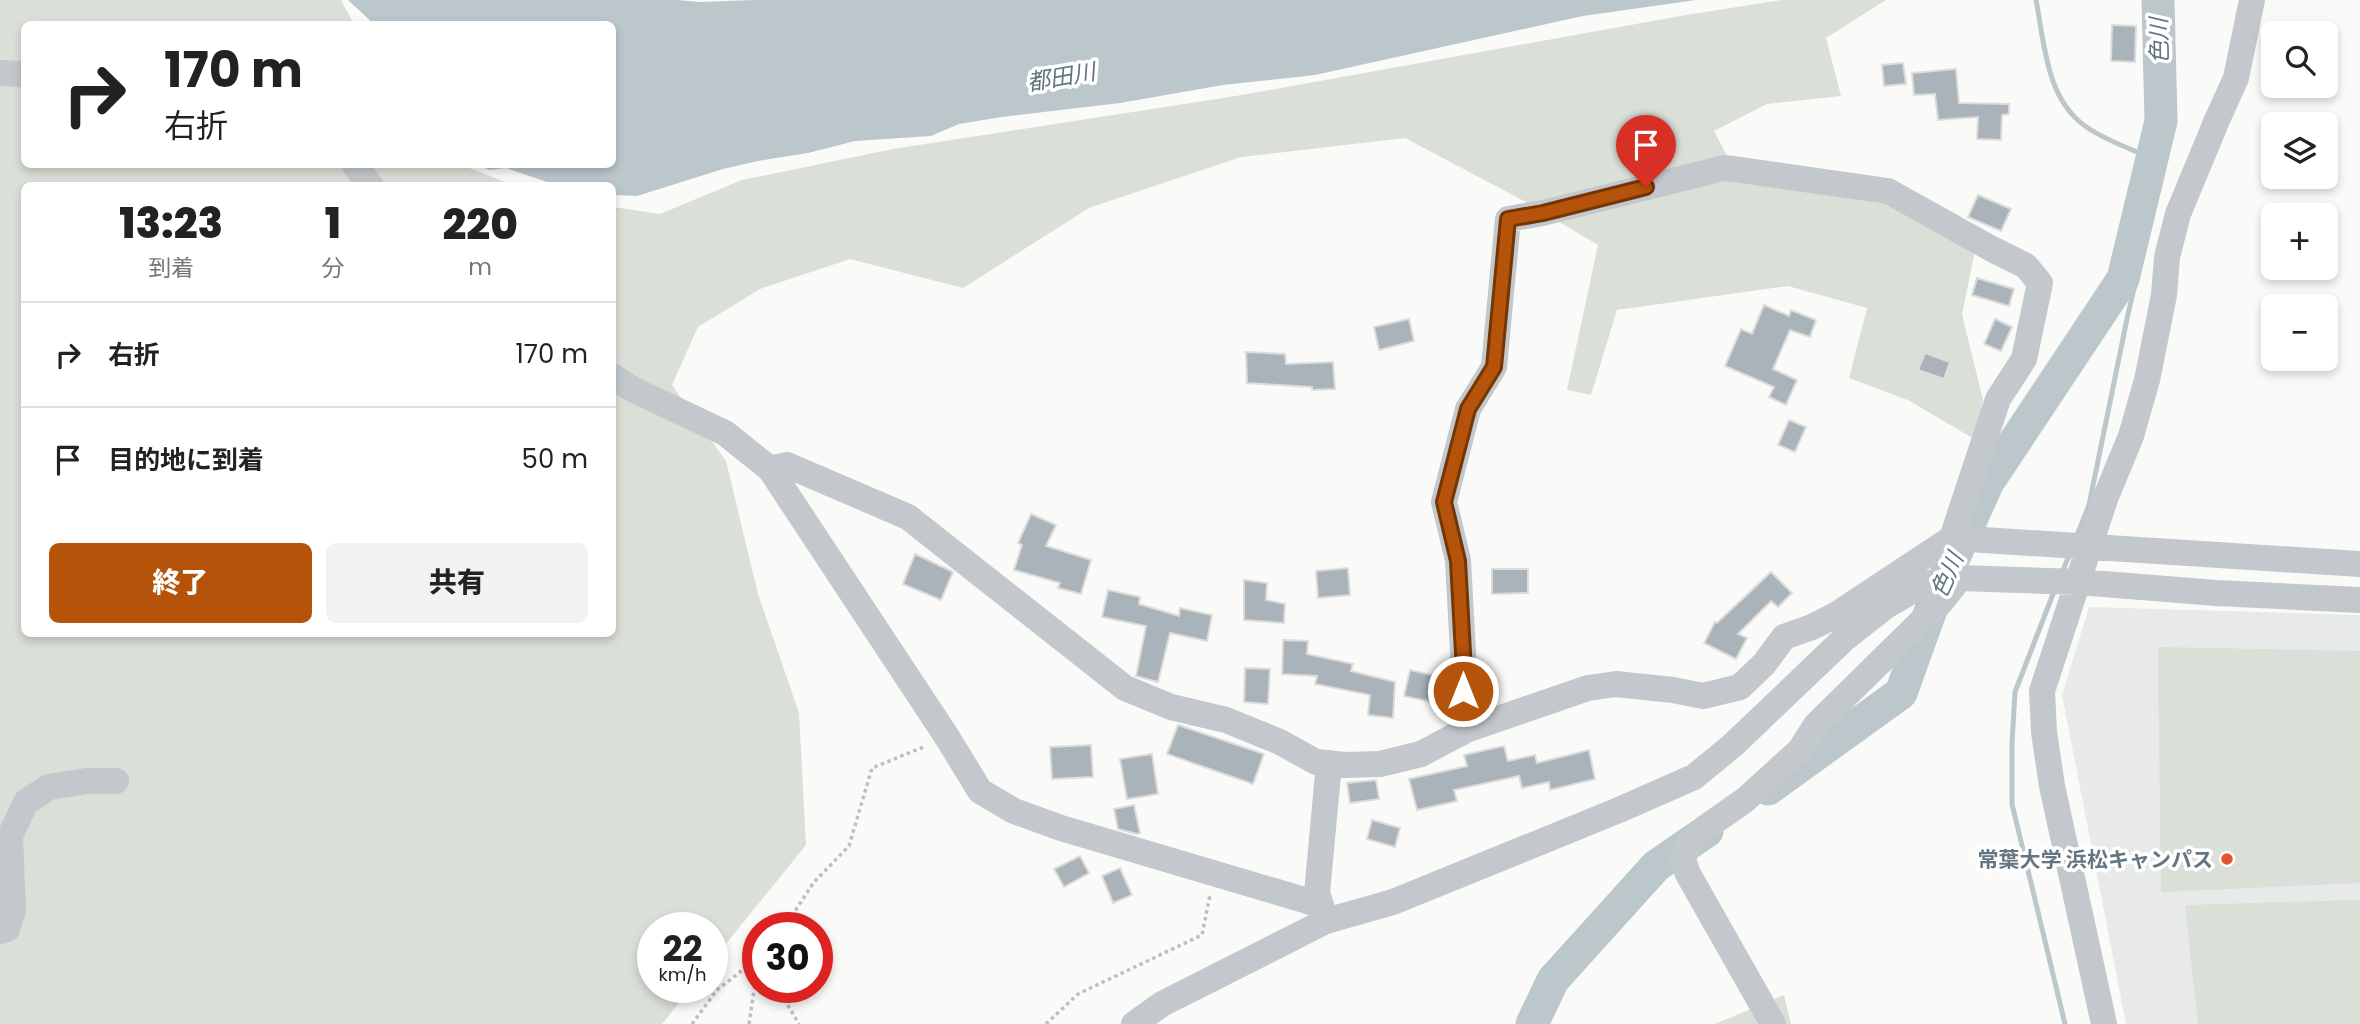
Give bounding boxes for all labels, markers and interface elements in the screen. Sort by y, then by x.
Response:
water label: 色川 [2143,15,2175,64]
map controls [2261,21,2338,371]
button: search [2261,21,2338,98]
text: 170 m [164,36,303,104]
icon: right [49,49,140,140]
water label: 都田川 [1024,55,1101,99]
text: 右折 [164,103,228,148]
button: layers [2261,112,2338,189]
pin [1616,115,1676,187]
icon: arrive [1627,126,1665,164]
text: 13:23 [119,194,223,253]
text: 1 [325,194,341,253]
text: 220 [442,195,518,254]
button: + [2261,203,2338,280]
text: m [468,251,492,283]
text: 到着 [148,252,194,284]
text: 分 [321,252,344,284]
button: − [2261,294,2338,371]
icon: right [49,336,87,374]
text: 170 m [515,336,588,372]
text: 右折 [108,337,160,373]
icon: arrive [49,441,87,479]
text: 50 m [522,441,588,477]
text: 目的地に到着 [108,442,264,478]
button: 終了 [49,543,312,623]
button: 共有 [326,543,588,623]
water label: 色川 [1923,545,1972,603]
position arrow [1426,654,1500,728]
place label: 常葉大学 浜松キャンパス [1978,845,2213,874]
marker: 常葉大学 浜松キャンパス [2219,851,2235,867]
speed limit sign: 30 [742,912,833,1003]
text: 22 [663,924,702,973]
text: km/h [659,962,706,987]

